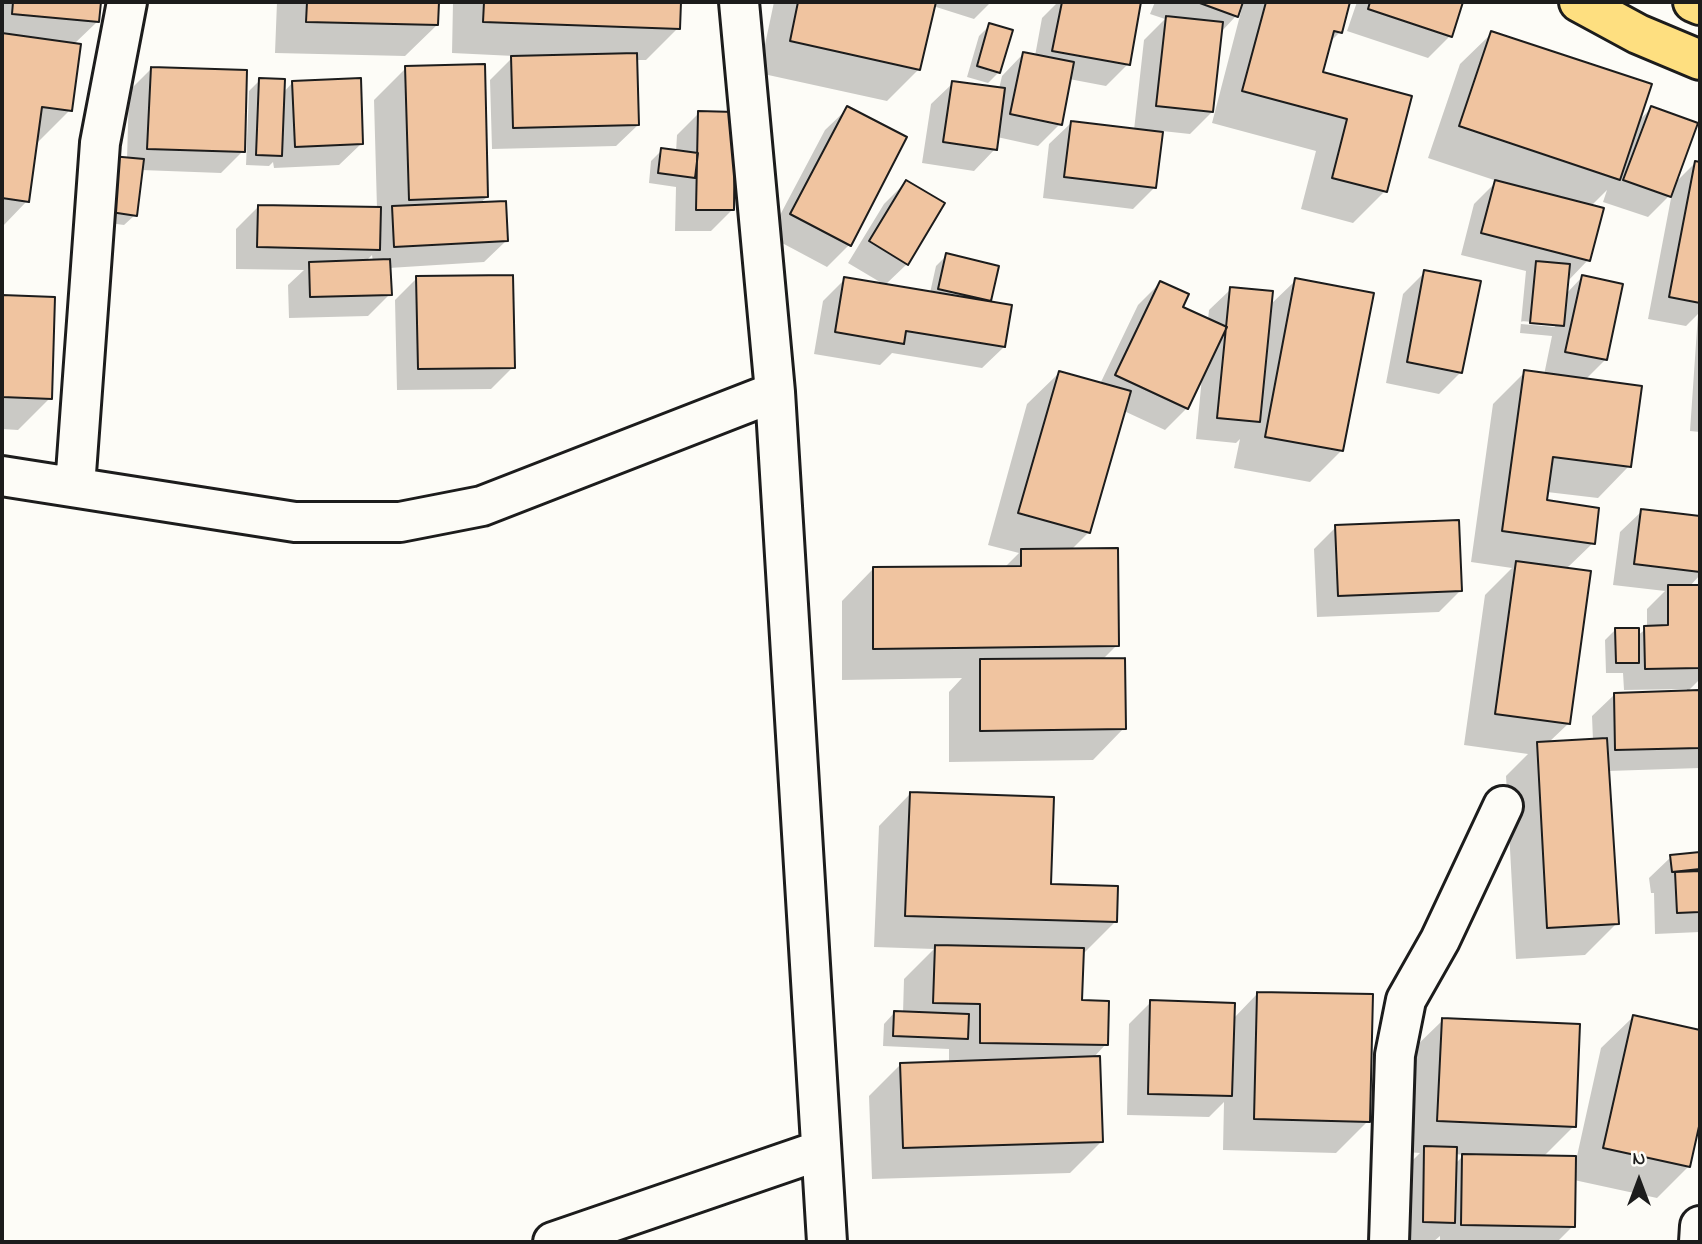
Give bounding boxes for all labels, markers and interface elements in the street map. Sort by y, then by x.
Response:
north arrow [1604,1146,1674,1216]
text: N [1633,1146,1645,1173]

